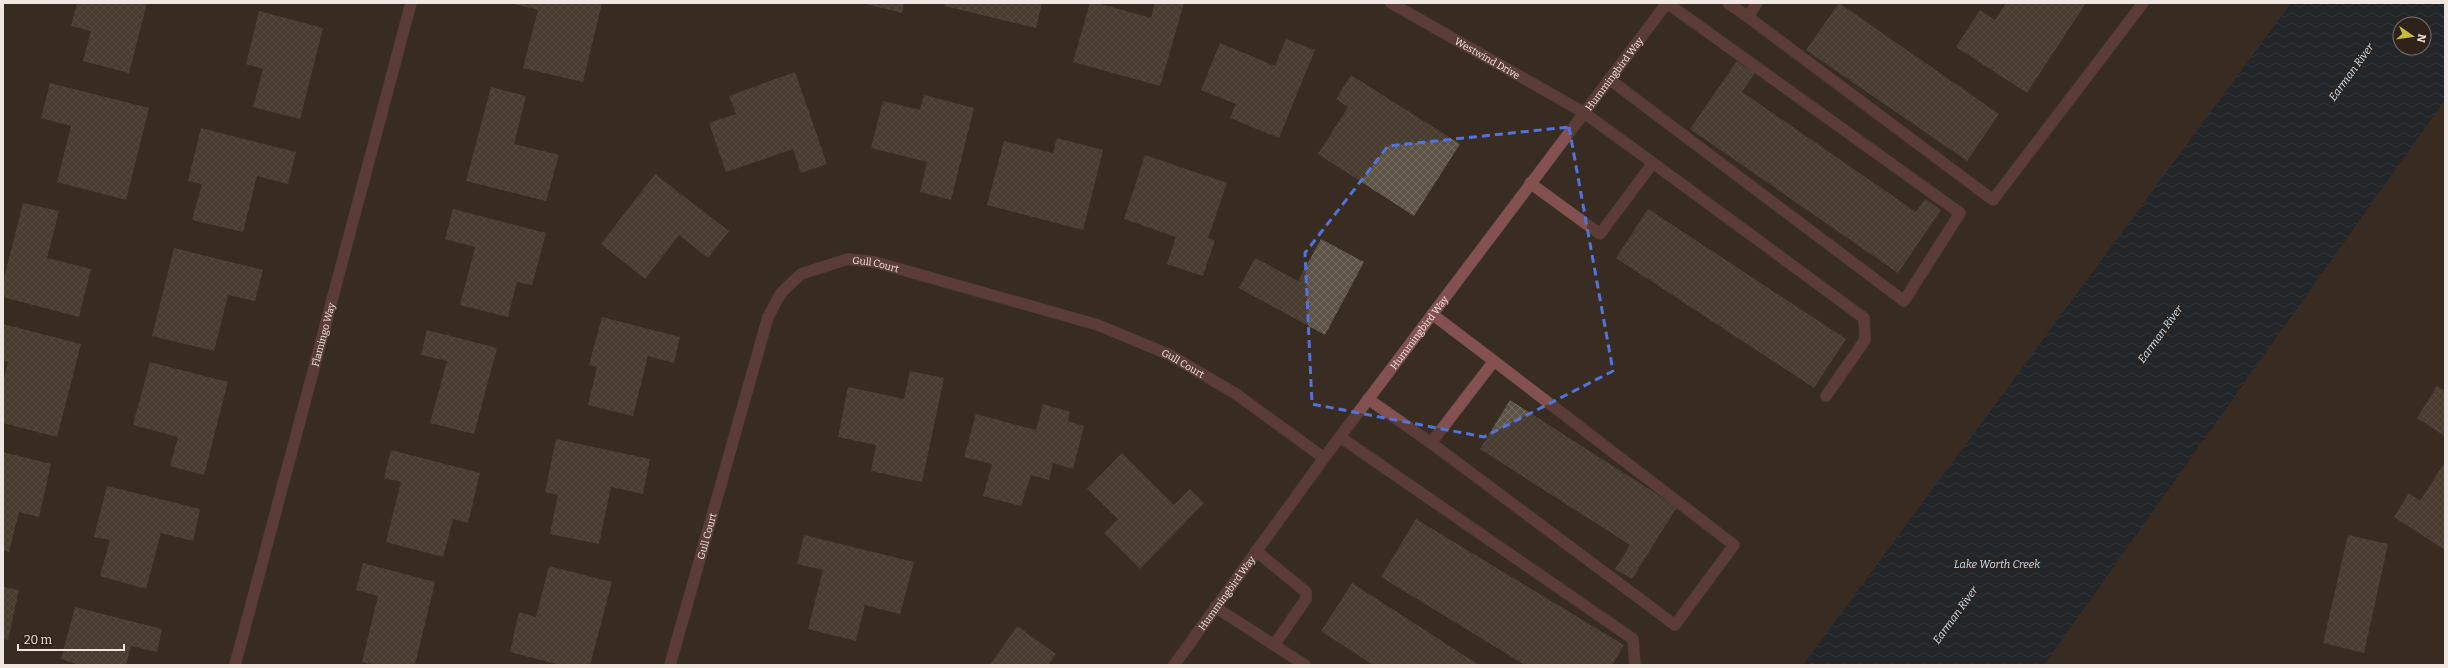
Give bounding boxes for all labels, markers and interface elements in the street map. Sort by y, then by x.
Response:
north arrow [2392,16,2432,56]
text: N [2414,33,2429,44]
street label: Westwind Drive [1452,35,1522,82]
street label: Hummingbird Way [1583,35,1647,113]
water label: Earman River [2326,41,2377,104]
street label: Gull Court [852,255,901,276]
street label: Hummingbird Way [1388,293,1451,372]
street label: Flamingo Way [310,301,338,368]
water label: Earman River [2135,303,2186,366]
street label: Gull Court [1160,347,1206,381]
street label: Gull Court [695,511,720,561]
street label: Hummingbird Way [1196,553,1258,633]
water label: Lake Worth Creek [1954,558,2041,571]
water label: Earman River [1930,584,1981,647]
scale bar [18,626,124,652]
text: 20 m [24,633,53,647]

